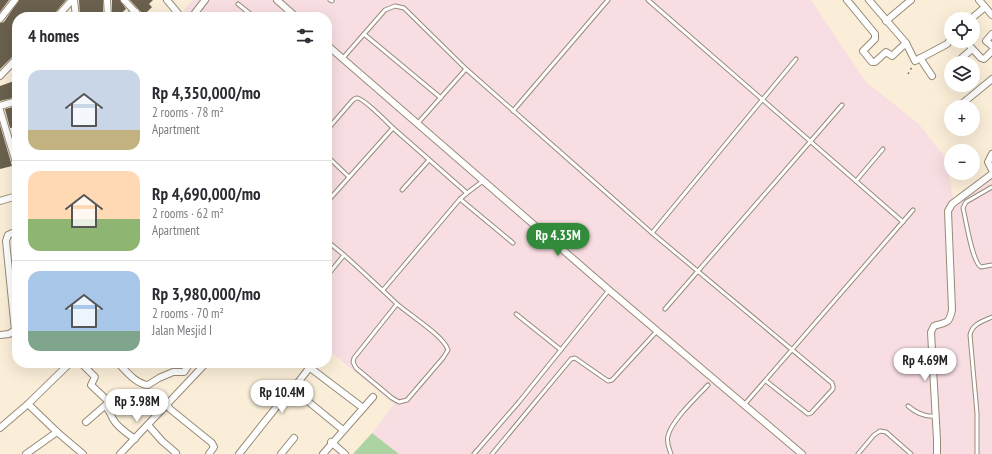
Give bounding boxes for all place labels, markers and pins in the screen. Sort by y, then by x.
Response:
pin: Rp 4.35M [517,223,599,257]
pin: Rp 4.69M [884,348,966,382]
pin: Rp 10.4M [241,380,323,414]
pin: Rp 3.98M [96,389,178,423]

